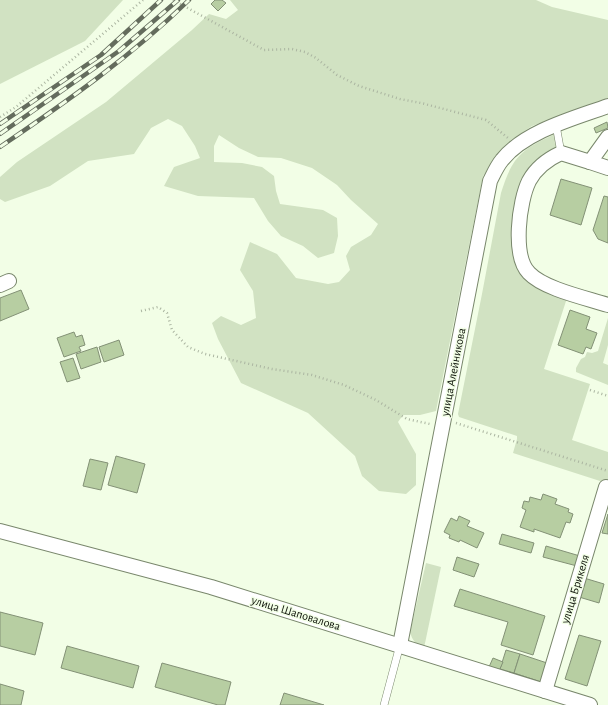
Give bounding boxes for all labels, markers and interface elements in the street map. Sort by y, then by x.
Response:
street label: улица Алейникова [438,326,469,418]
street label: улица Брикеля [559,553,592,626]
street label: улица Шаповалова [249,593,342,633]

